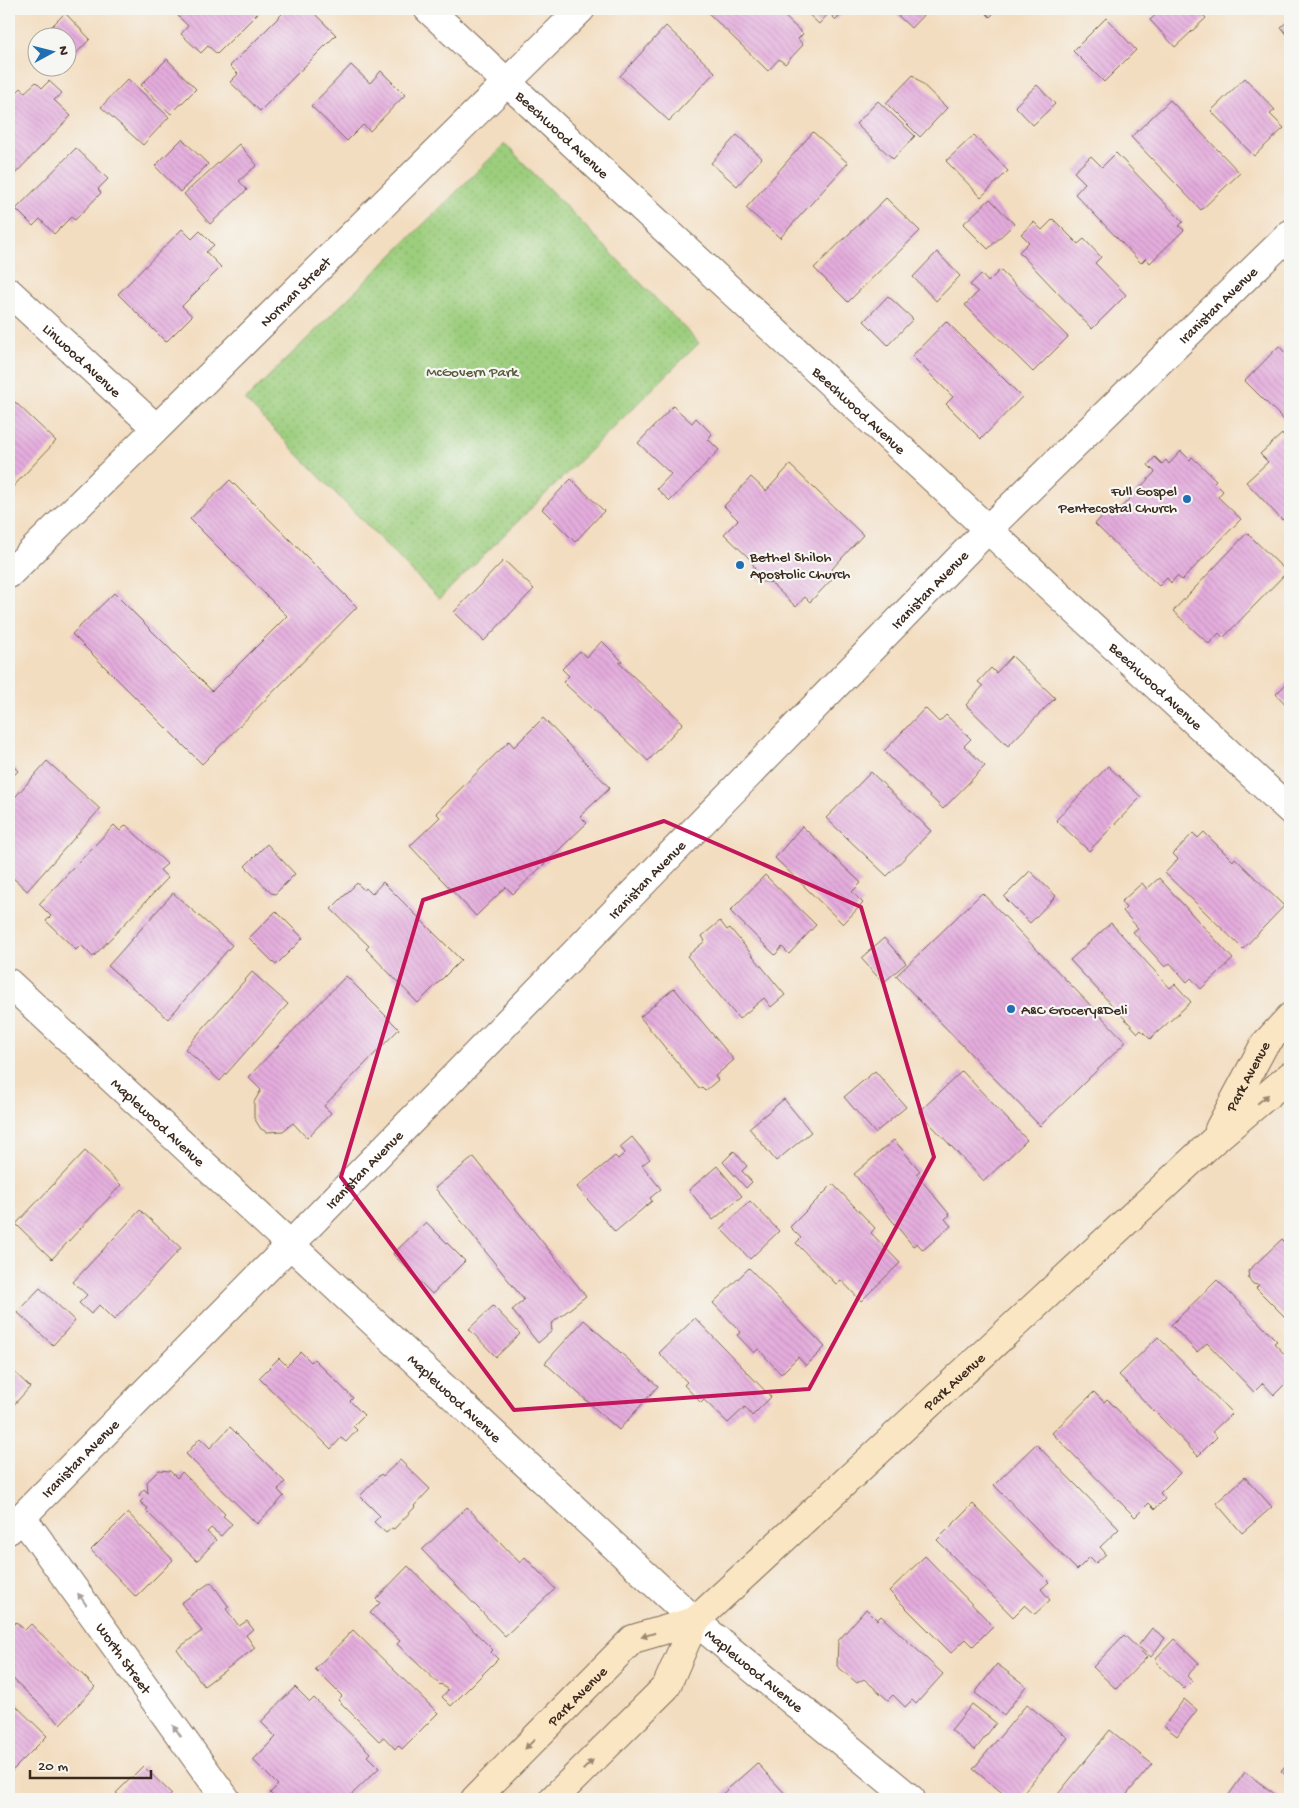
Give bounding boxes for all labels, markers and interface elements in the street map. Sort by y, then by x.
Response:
north arrow [28,28,78,78]
text: N [53,45,71,56]
street label: Beechwood Avenue [510,87,612,184]
street label: Norman Street [257,253,337,332]
street label: Iranistan Avenue [1176,263,1262,349]
street label: Linwood Avenue [38,321,124,402]
street label: Beechwood Avenue [807,363,909,459]
park label: McGovern Park [426,364,519,382]
place label: Full Gospel Pentecostal Church [1058,483,1177,518]
marker: Full Gospel Pentecostal Church [1181,493,1193,505]
street label: Iranistan Avenue [888,547,973,634]
place label: Bethel Shiloh Apostolic Church [749,549,850,584]
marker: Bethel Shiloh Apostolic Church [734,559,746,571]
street label: Beechwood Avenue [1104,639,1205,735]
street label: Iranistan Avenue [605,837,691,924]
place label: A&C Grocery&Deli [1021,1002,1128,1020]
marker: A&C Grocery&Deli [1005,1003,1017,1015]
street label: Park Avenue [1222,1038,1275,1116]
street label: Maplewood Avenue [106,1075,208,1172]
one-way arrow [1257,1094,1269,1105]
street label: Iranistan Avenue [323,1127,408,1214]
street label: Park Avenue [920,1350,990,1416]
street label: Maplewood Avenue [403,1351,505,1447]
street label: Iranistan Avenue [39,1416,124,1503]
one-way arrow [77,1593,87,1606]
street label: Worth Street [91,1620,155,1700]
street label: Maplewood Avenue [701,1626,806,1718]
one-way arrow [641,1632,656,1640]
street label: Park Avenue [544,1663,612,1732]
one-way arrow [172,1724,182,1738]
one-way arrow [524,1738,536,1750]
scale bar [30,1748,151,1780]
text: 20 m [38,1758,68,1776]
one-way arrow [582,1759,594,1771]

